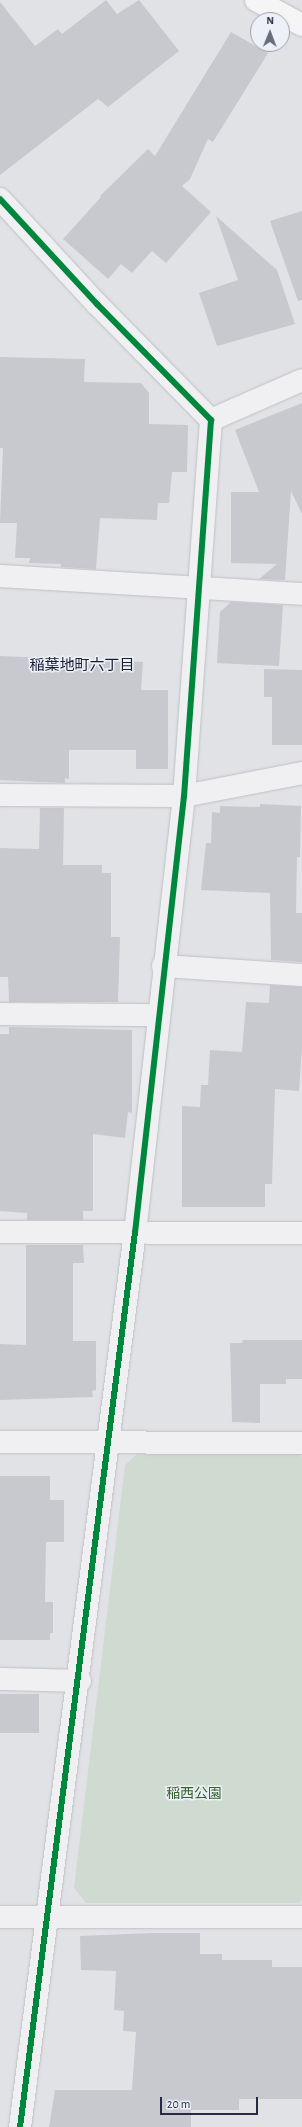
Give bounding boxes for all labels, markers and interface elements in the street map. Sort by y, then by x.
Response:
north arrow [250,12,290,52]
text: N [266,15,274,26]
district label: 稲葉地町六丁目 [30,657,134,675]
park label: 稲西公園 [166,1786,222,1802]
scale bar [162,2089,260,2115]
text: 20 m [167,2098,190,2110]

